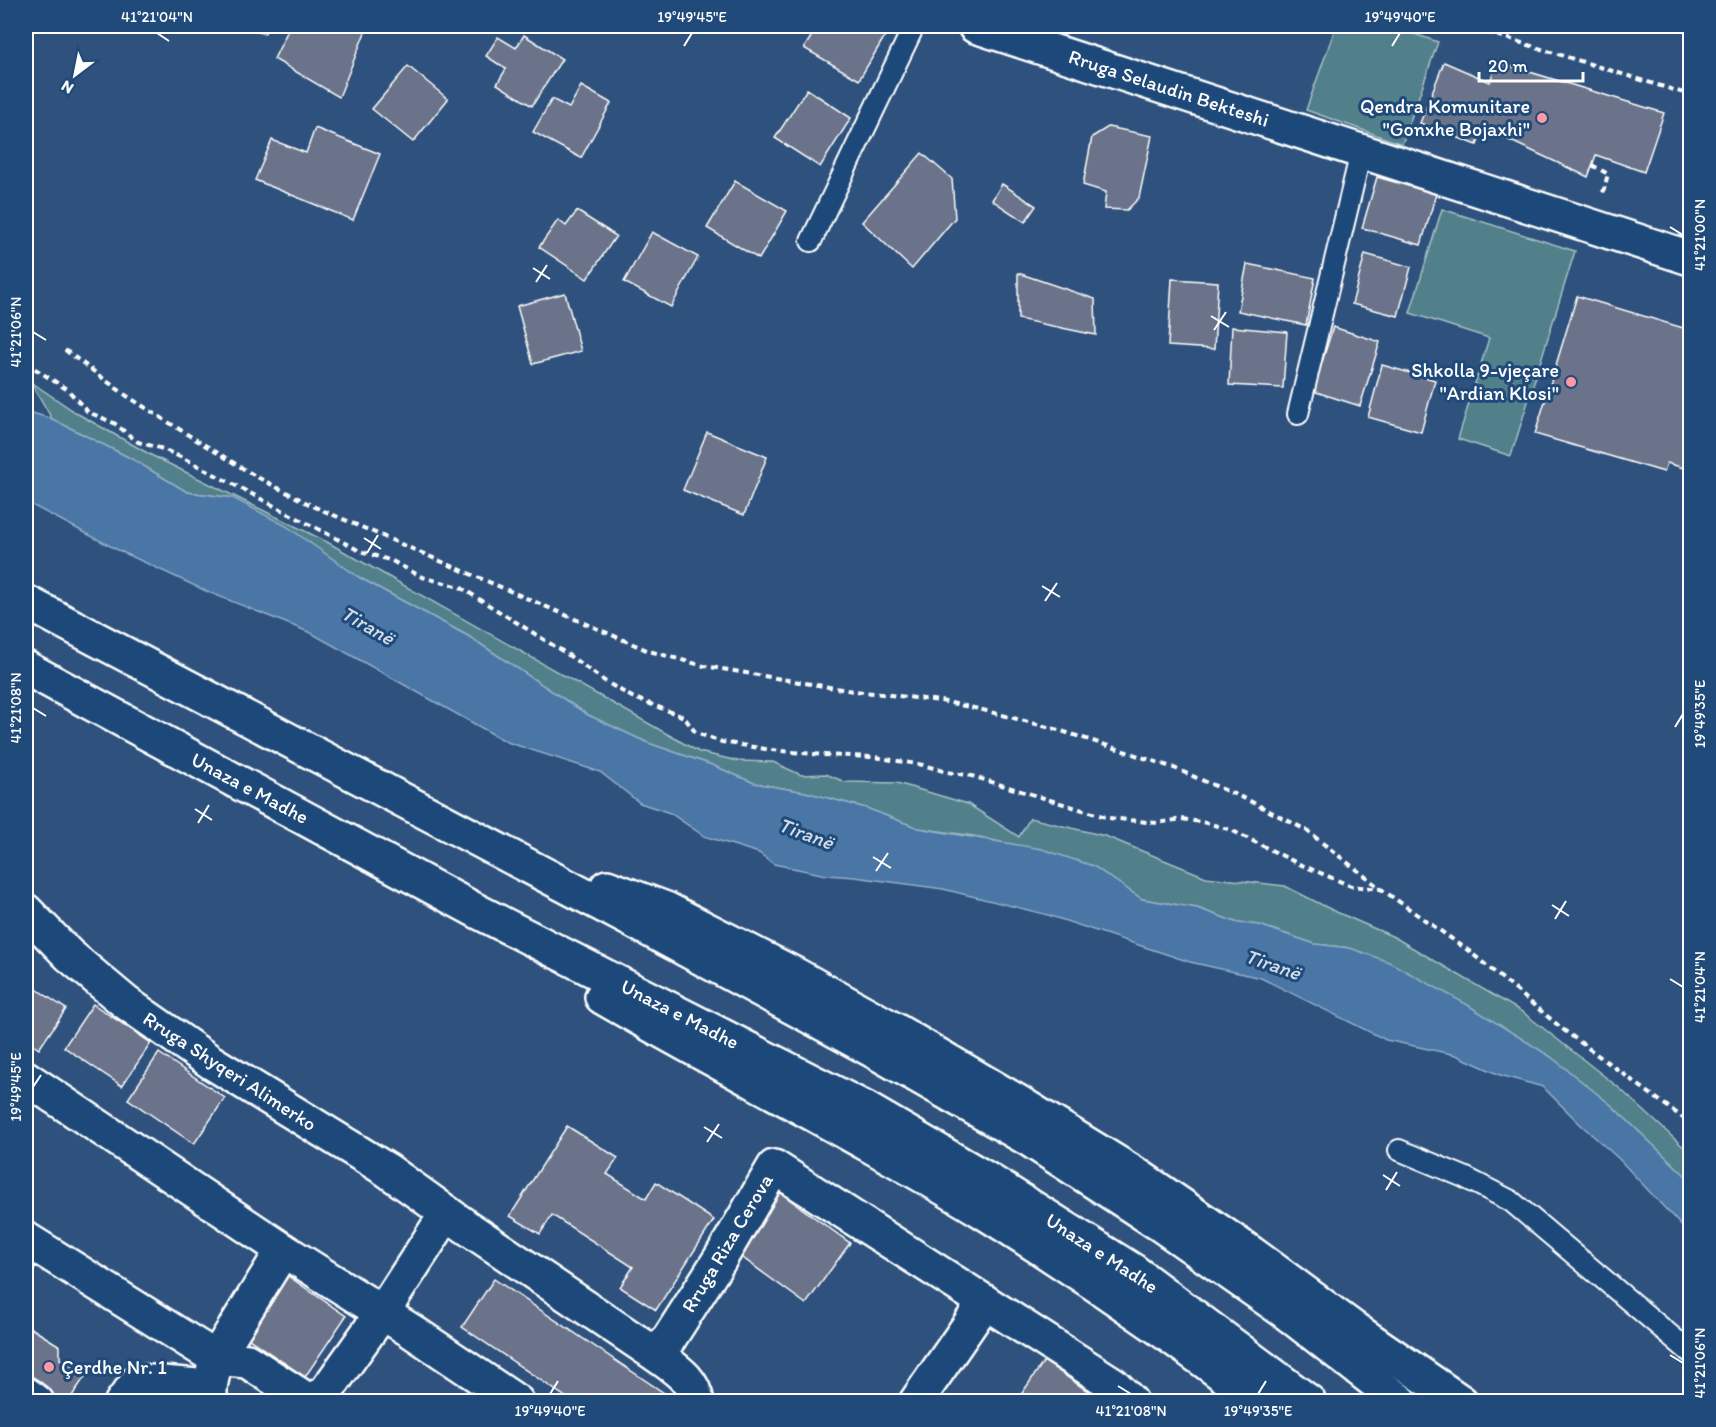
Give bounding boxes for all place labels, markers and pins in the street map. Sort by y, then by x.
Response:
place label: Qendra Komunitare "Gonxhe Bojaxhi" [1360,94,1530,141]
marker: Qendra Komunitare "Gonxhe Bojaxhi" [1535,111,1549,125]
place label: Shkolla 9-vjeçare "Ardian Klosi" [1411,358,1559,405]
marker: Shkolla 9-vjeçare "Ardian Klosi" [1564,375,1578,389]
place label: Çerdhe Nr. 1 [61,1355,167,1379]
marker: Çerdhe Nr. 1 [42,1360,56,1374]

